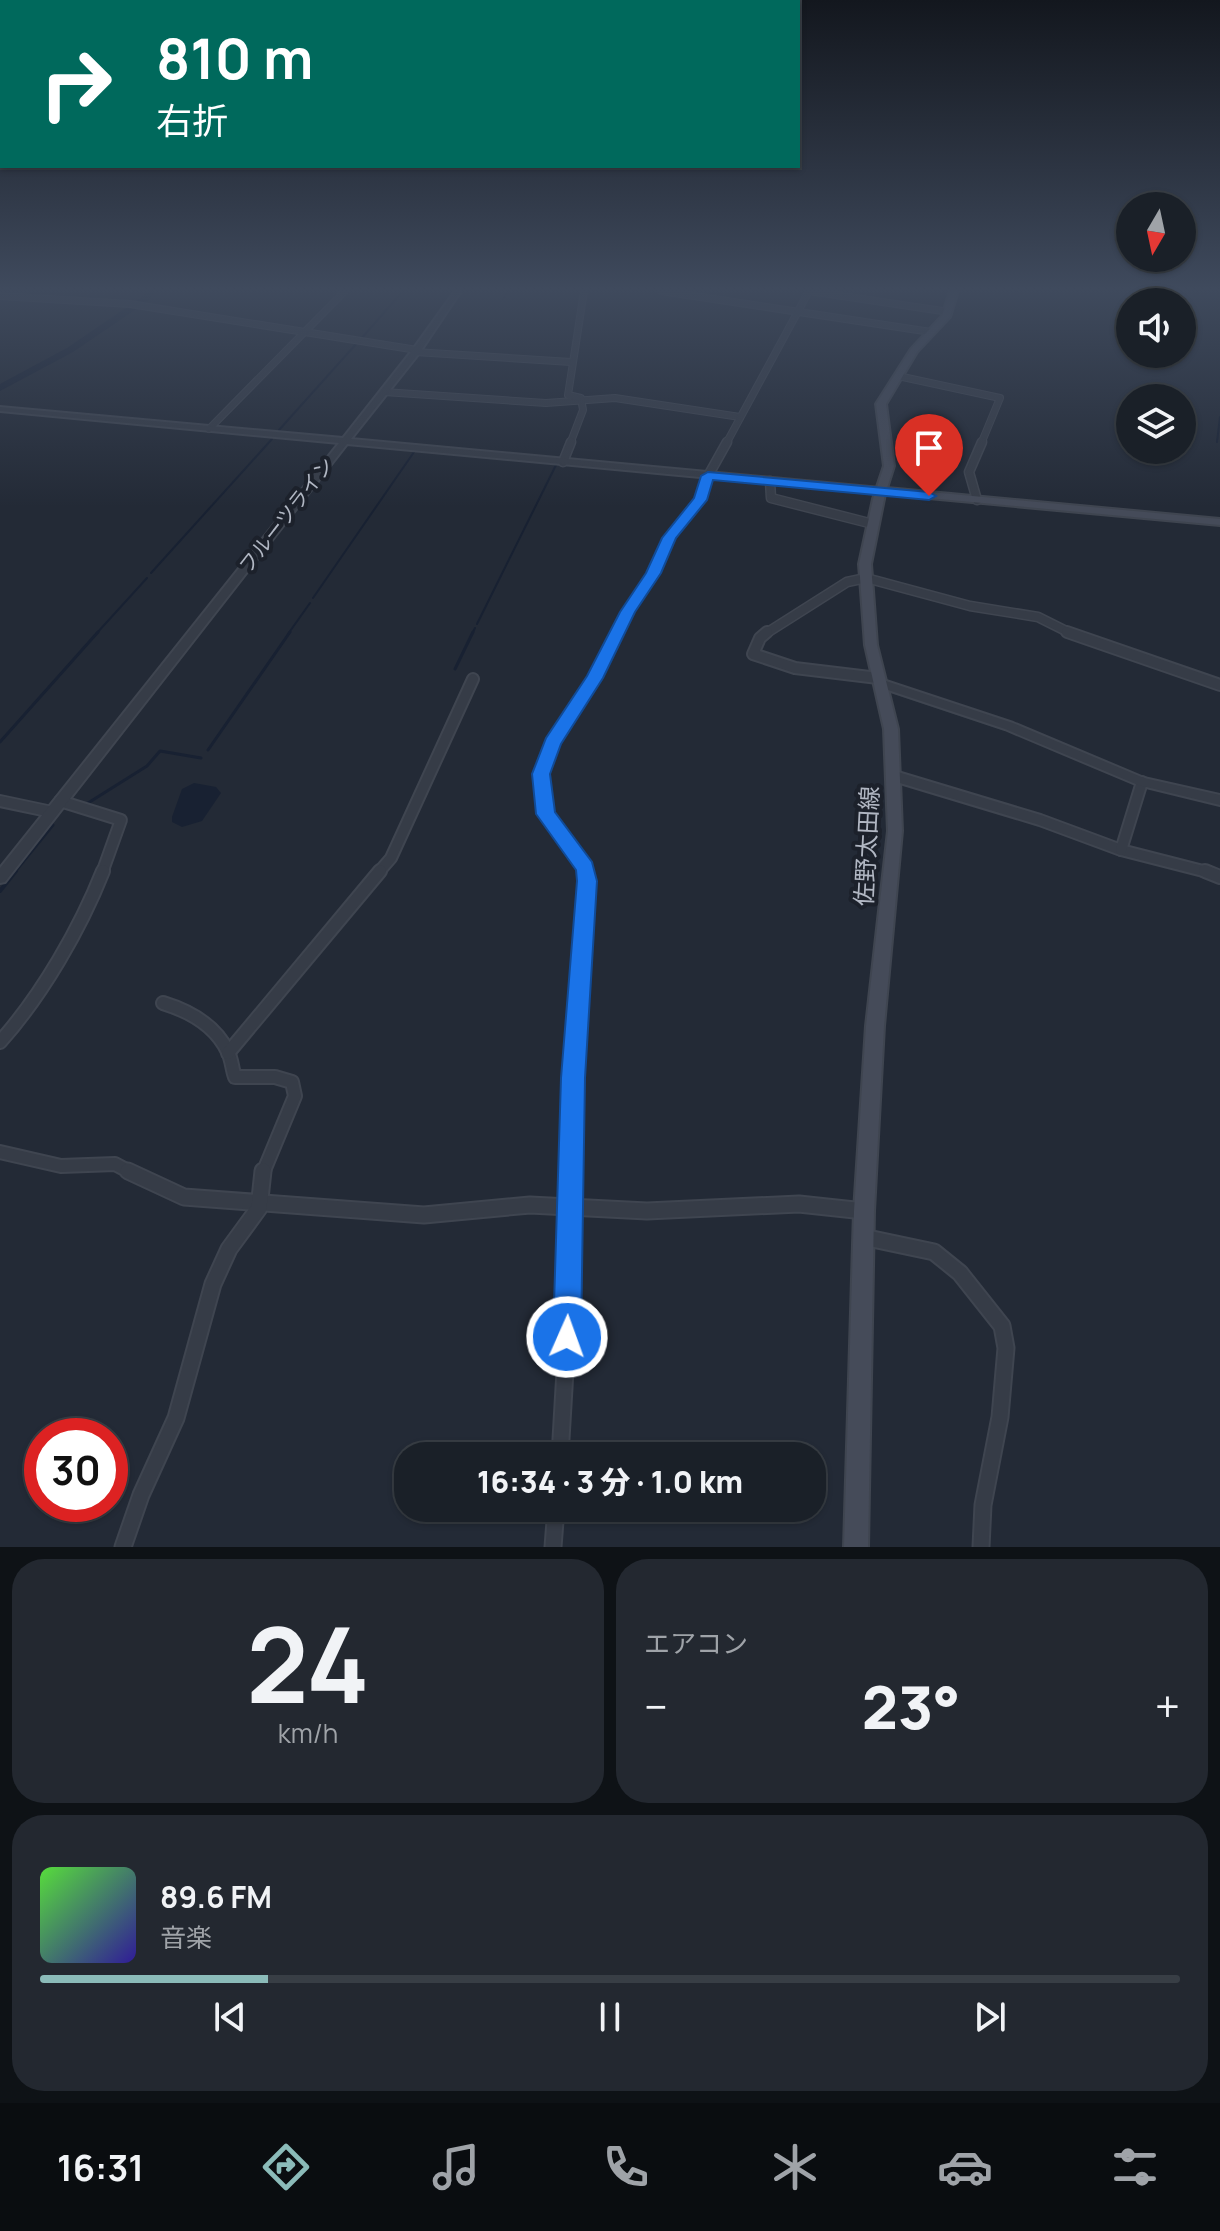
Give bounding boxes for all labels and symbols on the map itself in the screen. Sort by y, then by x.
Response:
north arrow [1116,192,1196,272]
pin [895,414,963,496]
street label: フルーツライン [232,452,340,578]
street label: 佐野太田線 [846,785,886,907]
position arrow [525,1295,609,1379]
speed limit sign: 30 [24,1418,128,1522]

